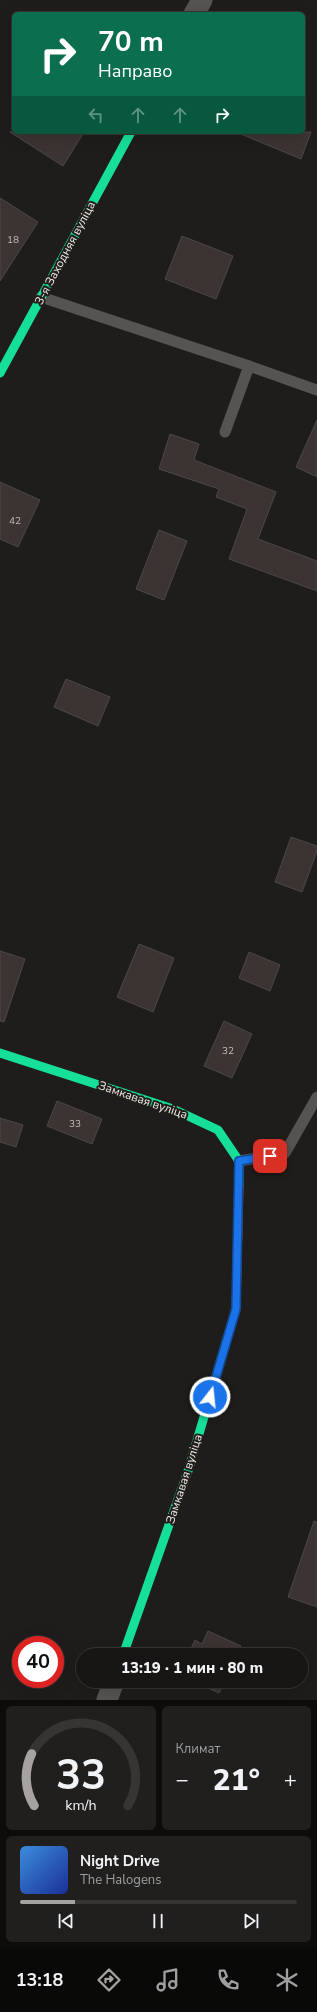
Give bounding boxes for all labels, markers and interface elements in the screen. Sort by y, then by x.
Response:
text: 70 m [98,23,164,61]
icon: right [32,28,84,80]
text: Направо [98,59,172,83]
icon: left [85,104,107,126]
icon: ahead [127,104,149,126]
icon: ahead [169,104,191,126]
icon: right [211,104,233,126]
street label: 3-я Заходняя вуліца [31,198,99,308]
house number: 18 [7,233,19,247]
house number: 42 [9,514,21,528]
house number: 32 [222,1044,234,1058]
street label: Замкавая вуліца [96,1077,190,1123]
house number: 33 [69,1117,81,1131]
pin [253,1139,287,1173]
icon: arrive [259,1145,281,1167]
position arrow [189,1376,231,1418]
street label: Замкавая вуліца [162,1432,206,1526]
speed limit sign: 40 [12,1636,64,1688]
text: 13:19 · 1 мин · 80 m [121,1658,263,1678]
text: Климат [176,1740,220,1758]
text: 33 [56,1747,106,1804]
text: 21° [212,1760,260,1801]
text: − [176,1765,189,1795]
text: + [284,1765,297,1795]
text: km/h [65,1796,96,1815]
text: Night Drive [80,1851,160,1871]
text: The Halogens [80,1871,161,1889]
icon: previous [55,1910,77,1932]
icon: pause [147,1910,169,1932]
icon: next [240,1910,262,1932]
icon: directions [95,1966,123,1994]
icon: music [154,1966,182,1994]
icon: phone [214,1966,242,1994]
icon: climate [273,1966,301,1994]
text: 13:18 [16,1968,63,1992]

